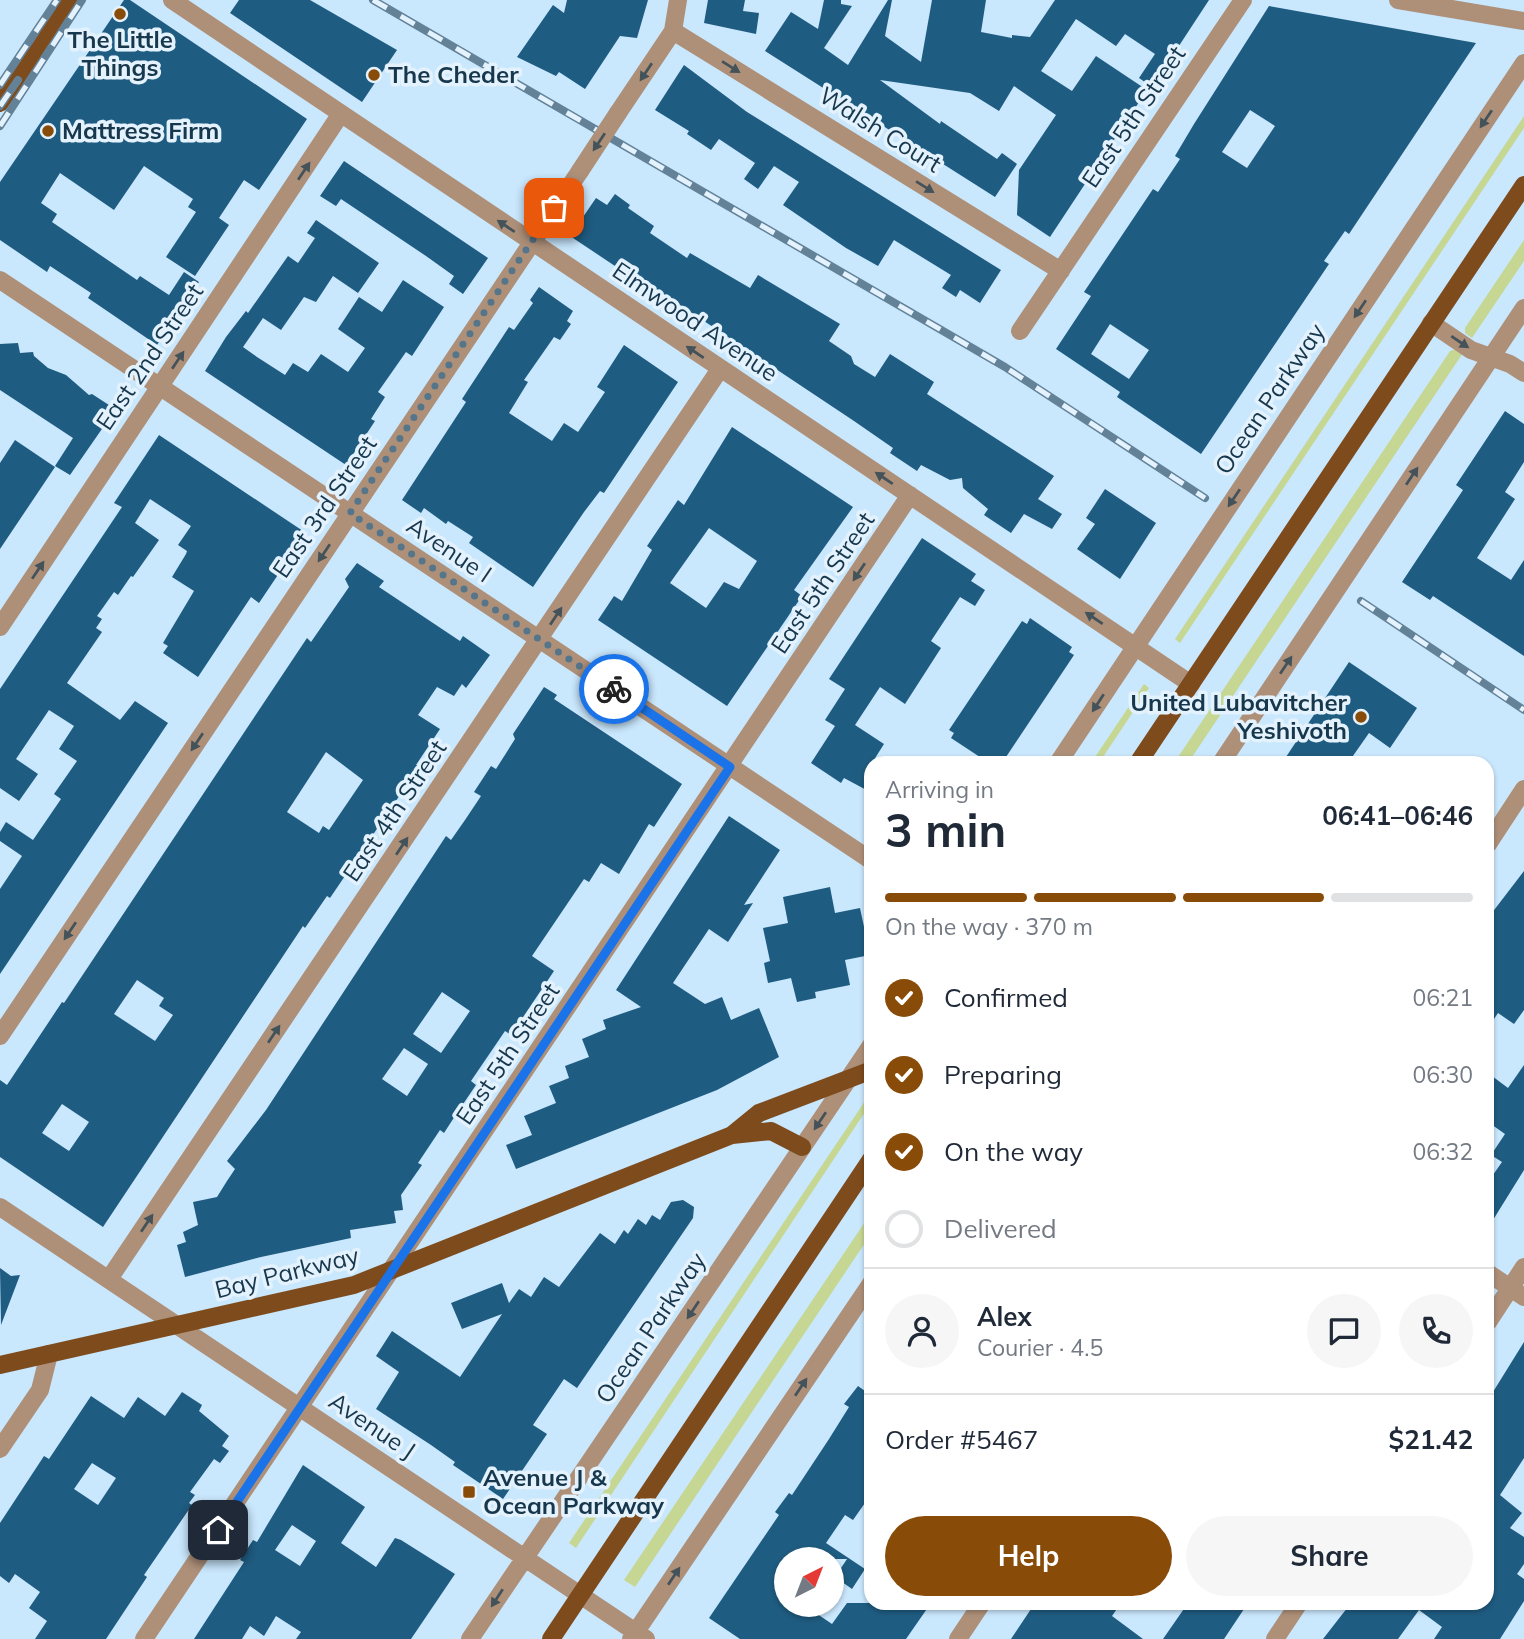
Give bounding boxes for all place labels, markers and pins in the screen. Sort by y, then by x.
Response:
marker: The Little Things [112,6,128,22]
place label: The Little Things [67,24,173,82]
place label: The Cheder [388,59,519,89]
marker: The Cheder [366,67,382,83]
place label: Mattress Firm [62,115,219,145]
marker: Mattress Firm [40,123,56,139]
pin [524,178,584,238]
place label: United Lubavitcher Yeshivoth [1130,687,1348,745]
marker: United Lubavitcher Yeshivoth [1353,709,1369,725]
place label: Avenue J & Ocean Parkway [483,1462,665,1520]
marker: Avenue J & Ocean Parkway [461,1484,477,1500]
pin [188,1500,248,1560]

